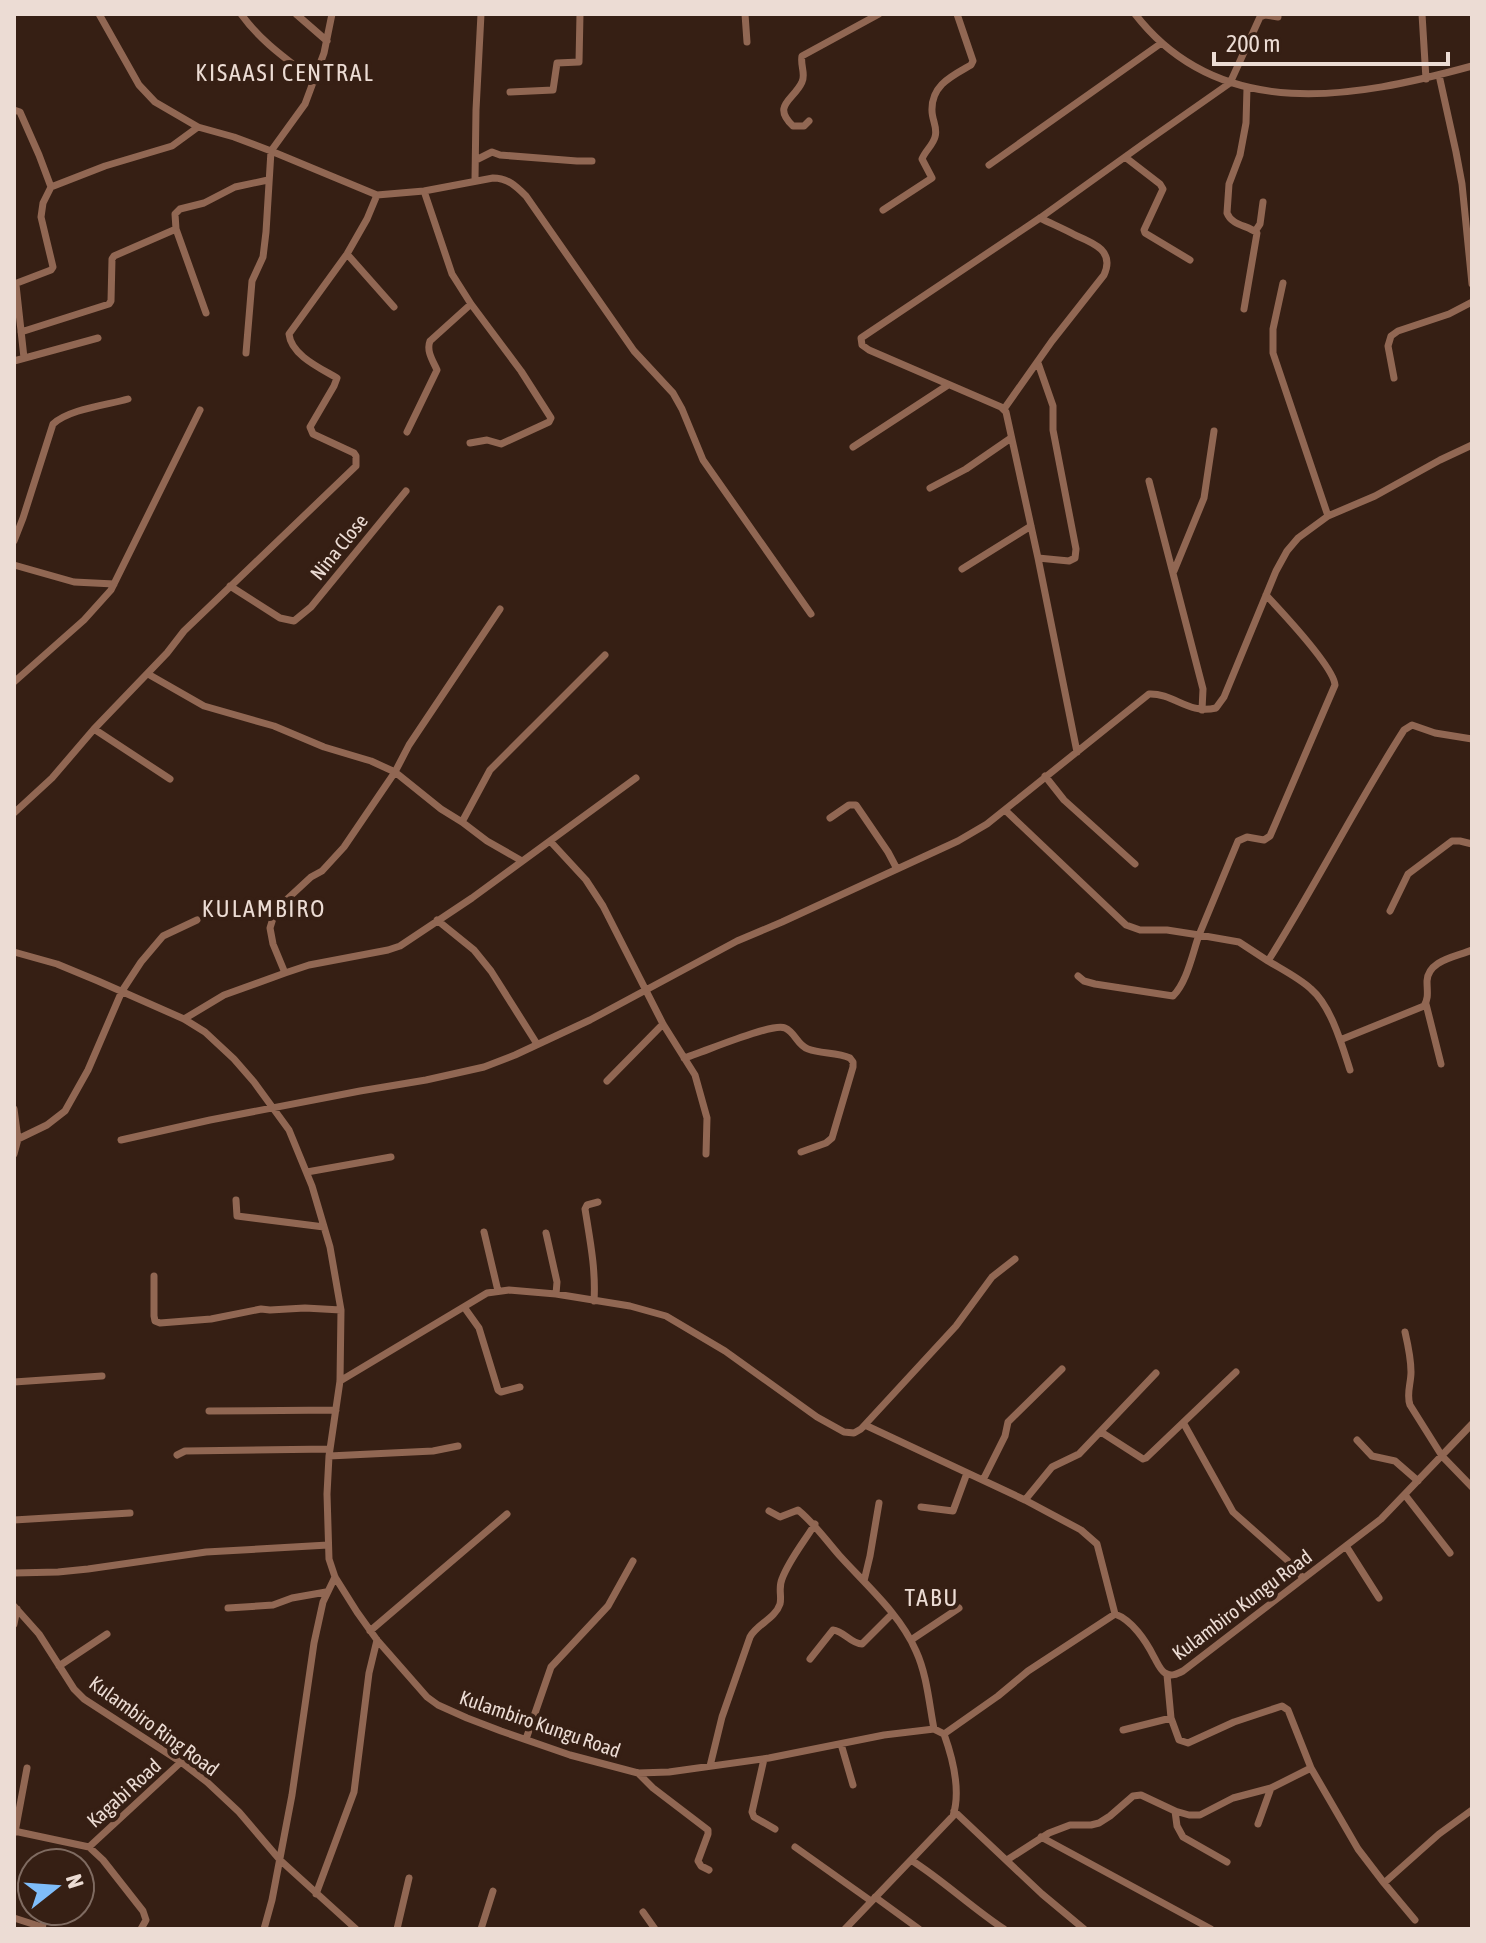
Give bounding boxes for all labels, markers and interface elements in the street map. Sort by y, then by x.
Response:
scale bar [1214,16,1448,66]
text: 200 m [1226,30,1280,57]
district label: KISAASI CENTRAL [195,59,375,86]
street label: Nina Close [305,509,372,584]
district label: KULAMBIRO [202,895,326,922]
street label: Kulambiro Kungu Road [1167,1545,1316,1664]
district label: TABU [905,1584,959,1611]
street label: Kulambiro Ring Road [85,1671,223,1780]
street label: Kulambiro Kungu Road [457,1685,624,1762]
street label: Kagabi Road [82,1754,165,1832]
north arrow [16,1847,96,1927]
text: N [61,1871,89,1891]

